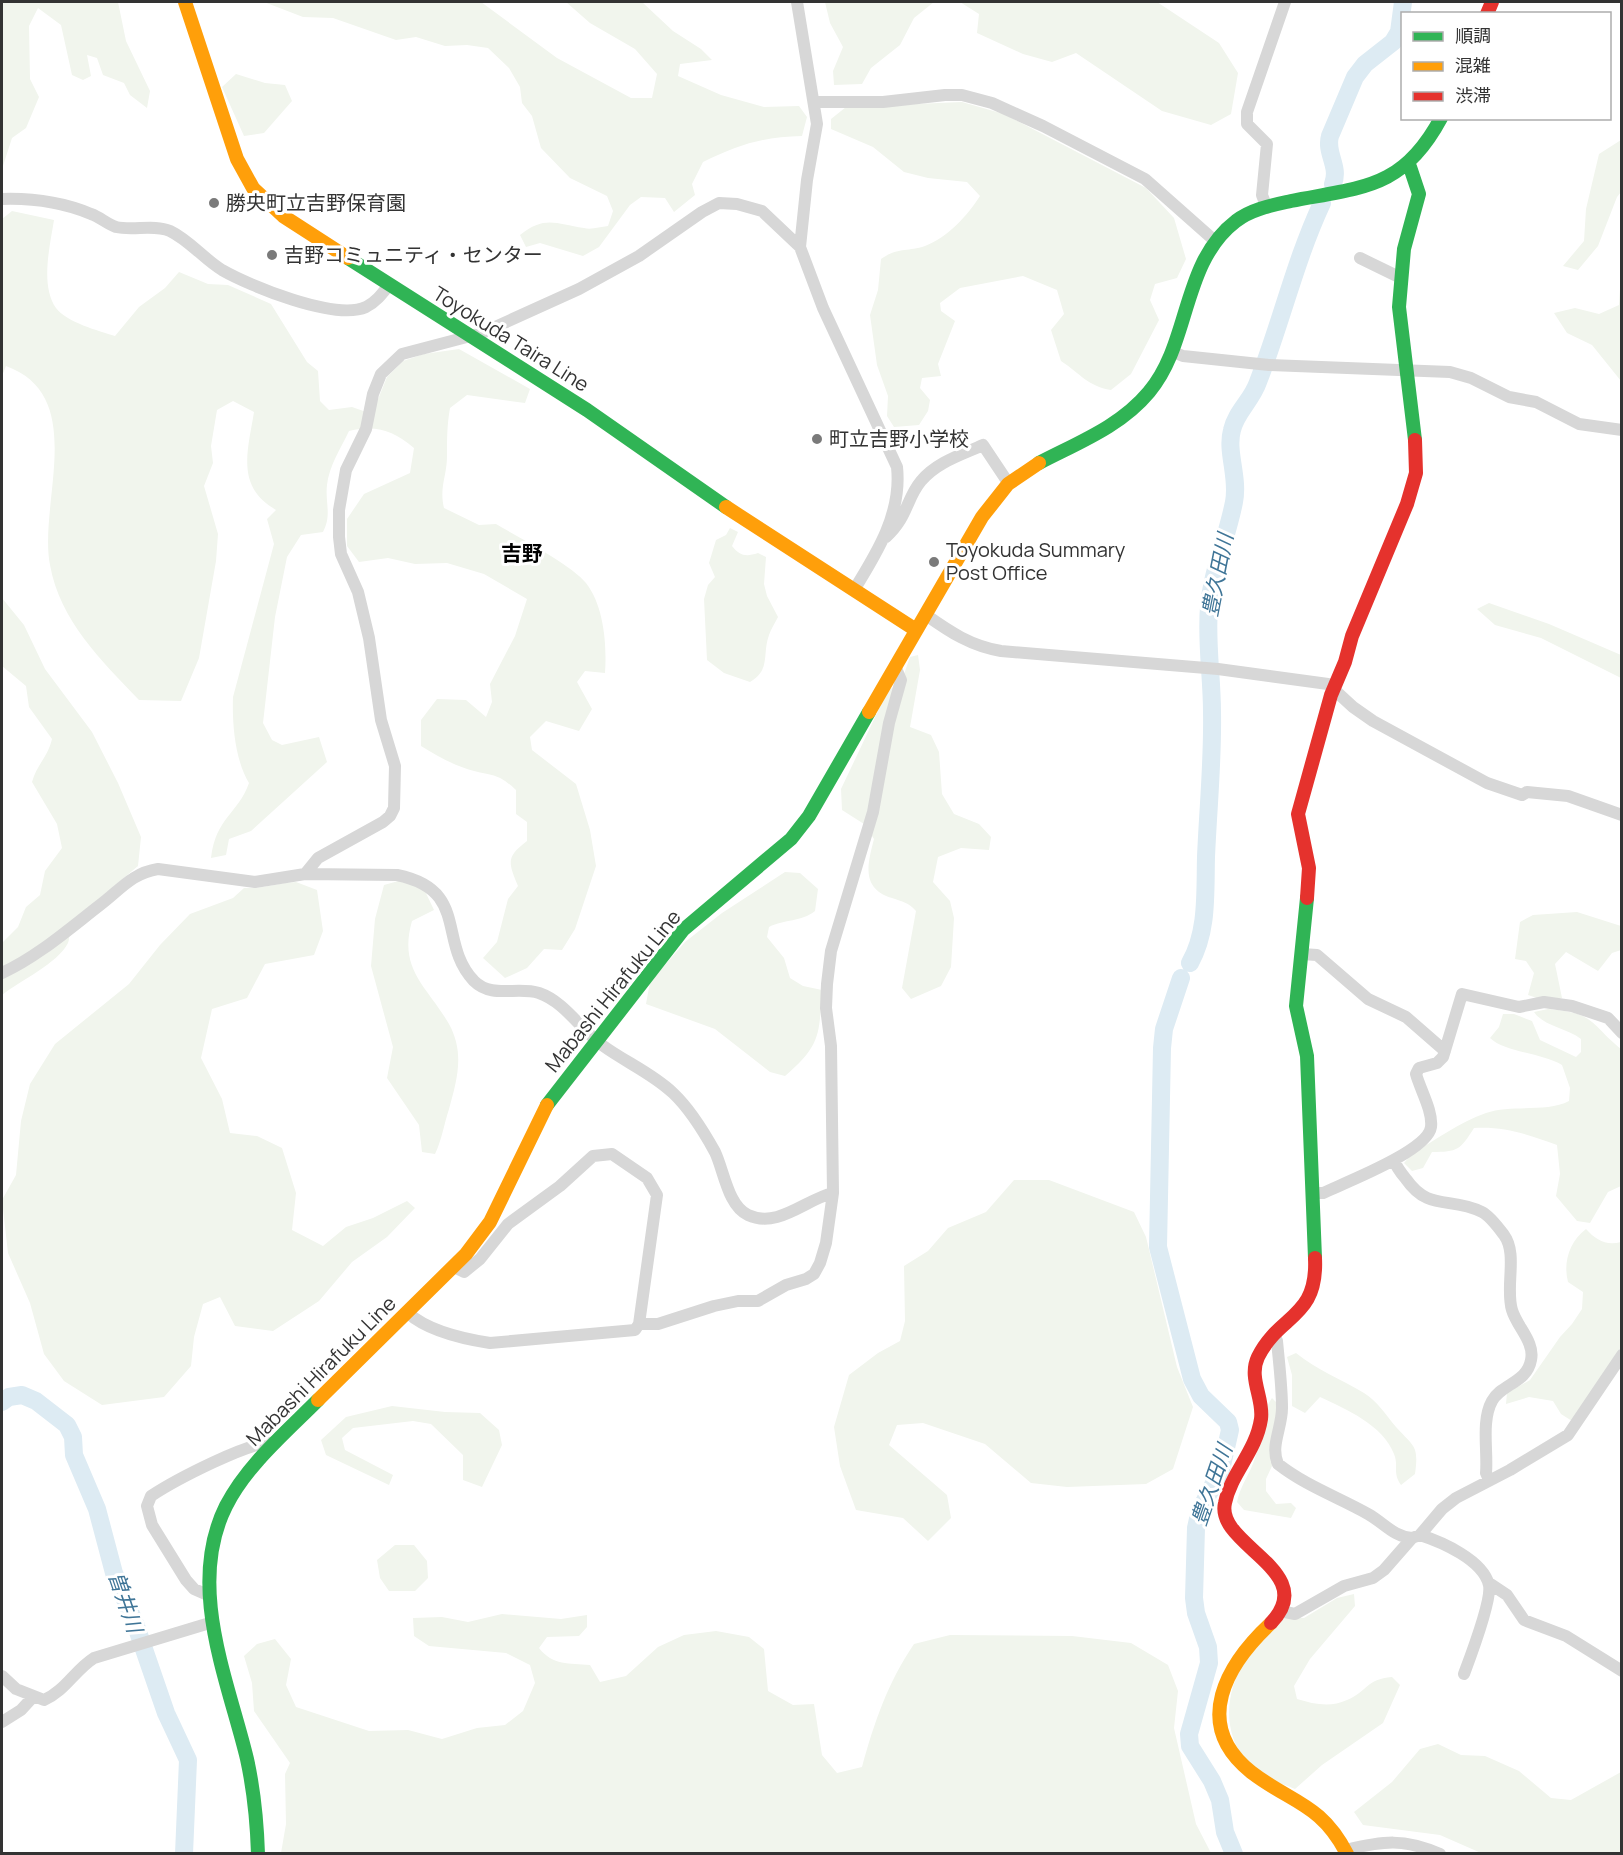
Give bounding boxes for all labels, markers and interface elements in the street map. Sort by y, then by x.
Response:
legend [1401,12,1611,120]
text: 順調 [1455,23,1491,47]
text: 混雑 [1455,53,1491,77]
text: 渋滞 [1455,83,1491,107]
place label: 勝央町立吉野保育園 [226,189,406,216]
marker: 勝央町立吉野保育園 [207,196,221,210]
place label: 吉野コミュニティ・センター [284,241,543,268]
marker: 吉野コミュニティ・センター [265,248,279,262]
street label: Toyokuda Taira Line [428,280,594,397]
place label: 町立吉野小学校 [829,425,969,452]
marker: 町立吉野小学校 [810,432,824,446]
water label: 豊久田川 [1195,529,1239,619]
place label: Toyokuda Summary Post Office [946,536,1126,586]
district label: 吉野 [501,539,543,567]
marker: Toyokuda Summary Post Office [927,555,941,569]
street label: Mabashi Hirafuku Line [539,904,686,1077]
street label: Mabashi Hirafuku Line [240,1290,401,1451]
water label: 豊久田川 [1184,1439,1239,1529]
water label: 曽井川 [102,1567,150,1638]

